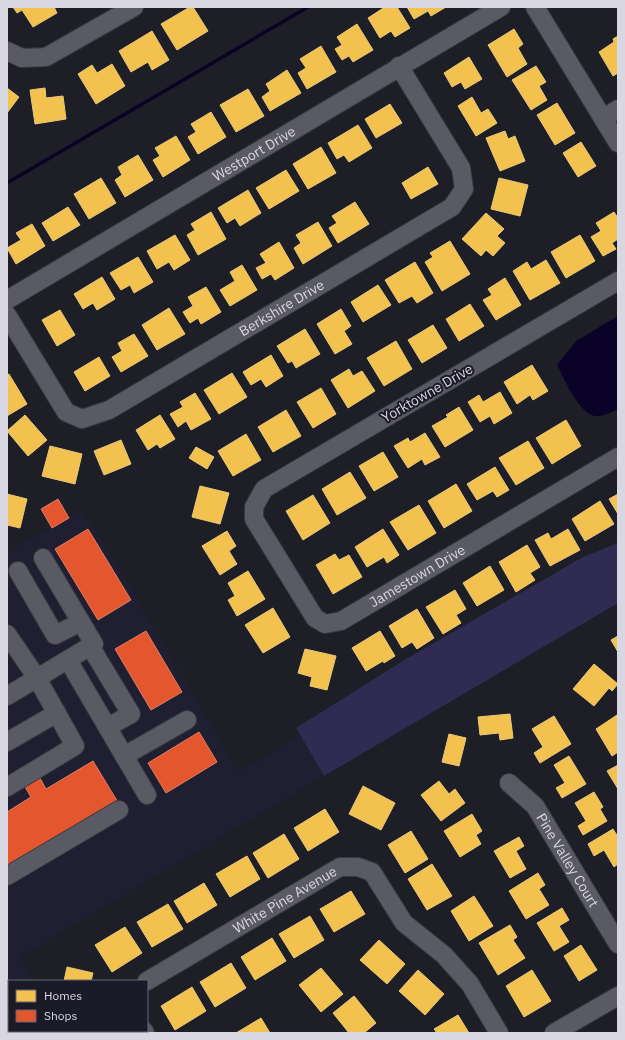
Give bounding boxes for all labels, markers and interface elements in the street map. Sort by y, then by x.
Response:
street label: Westport Drive [209,122,299,185]
street label: Berkshire Drive [236,275,328,340]
street label: Yorktowne Drive [378,359,476,426]
street label: Jamestown Drive [366,540,469,611]
street label: Pine Valley Court [532,810,603,911]
street label: White Pine Avenue [230,862,340,937]
legend [8,980,148,1032]
text: Homes [44,988,82,1003]
text: Shops [44,1008,77,1023]

